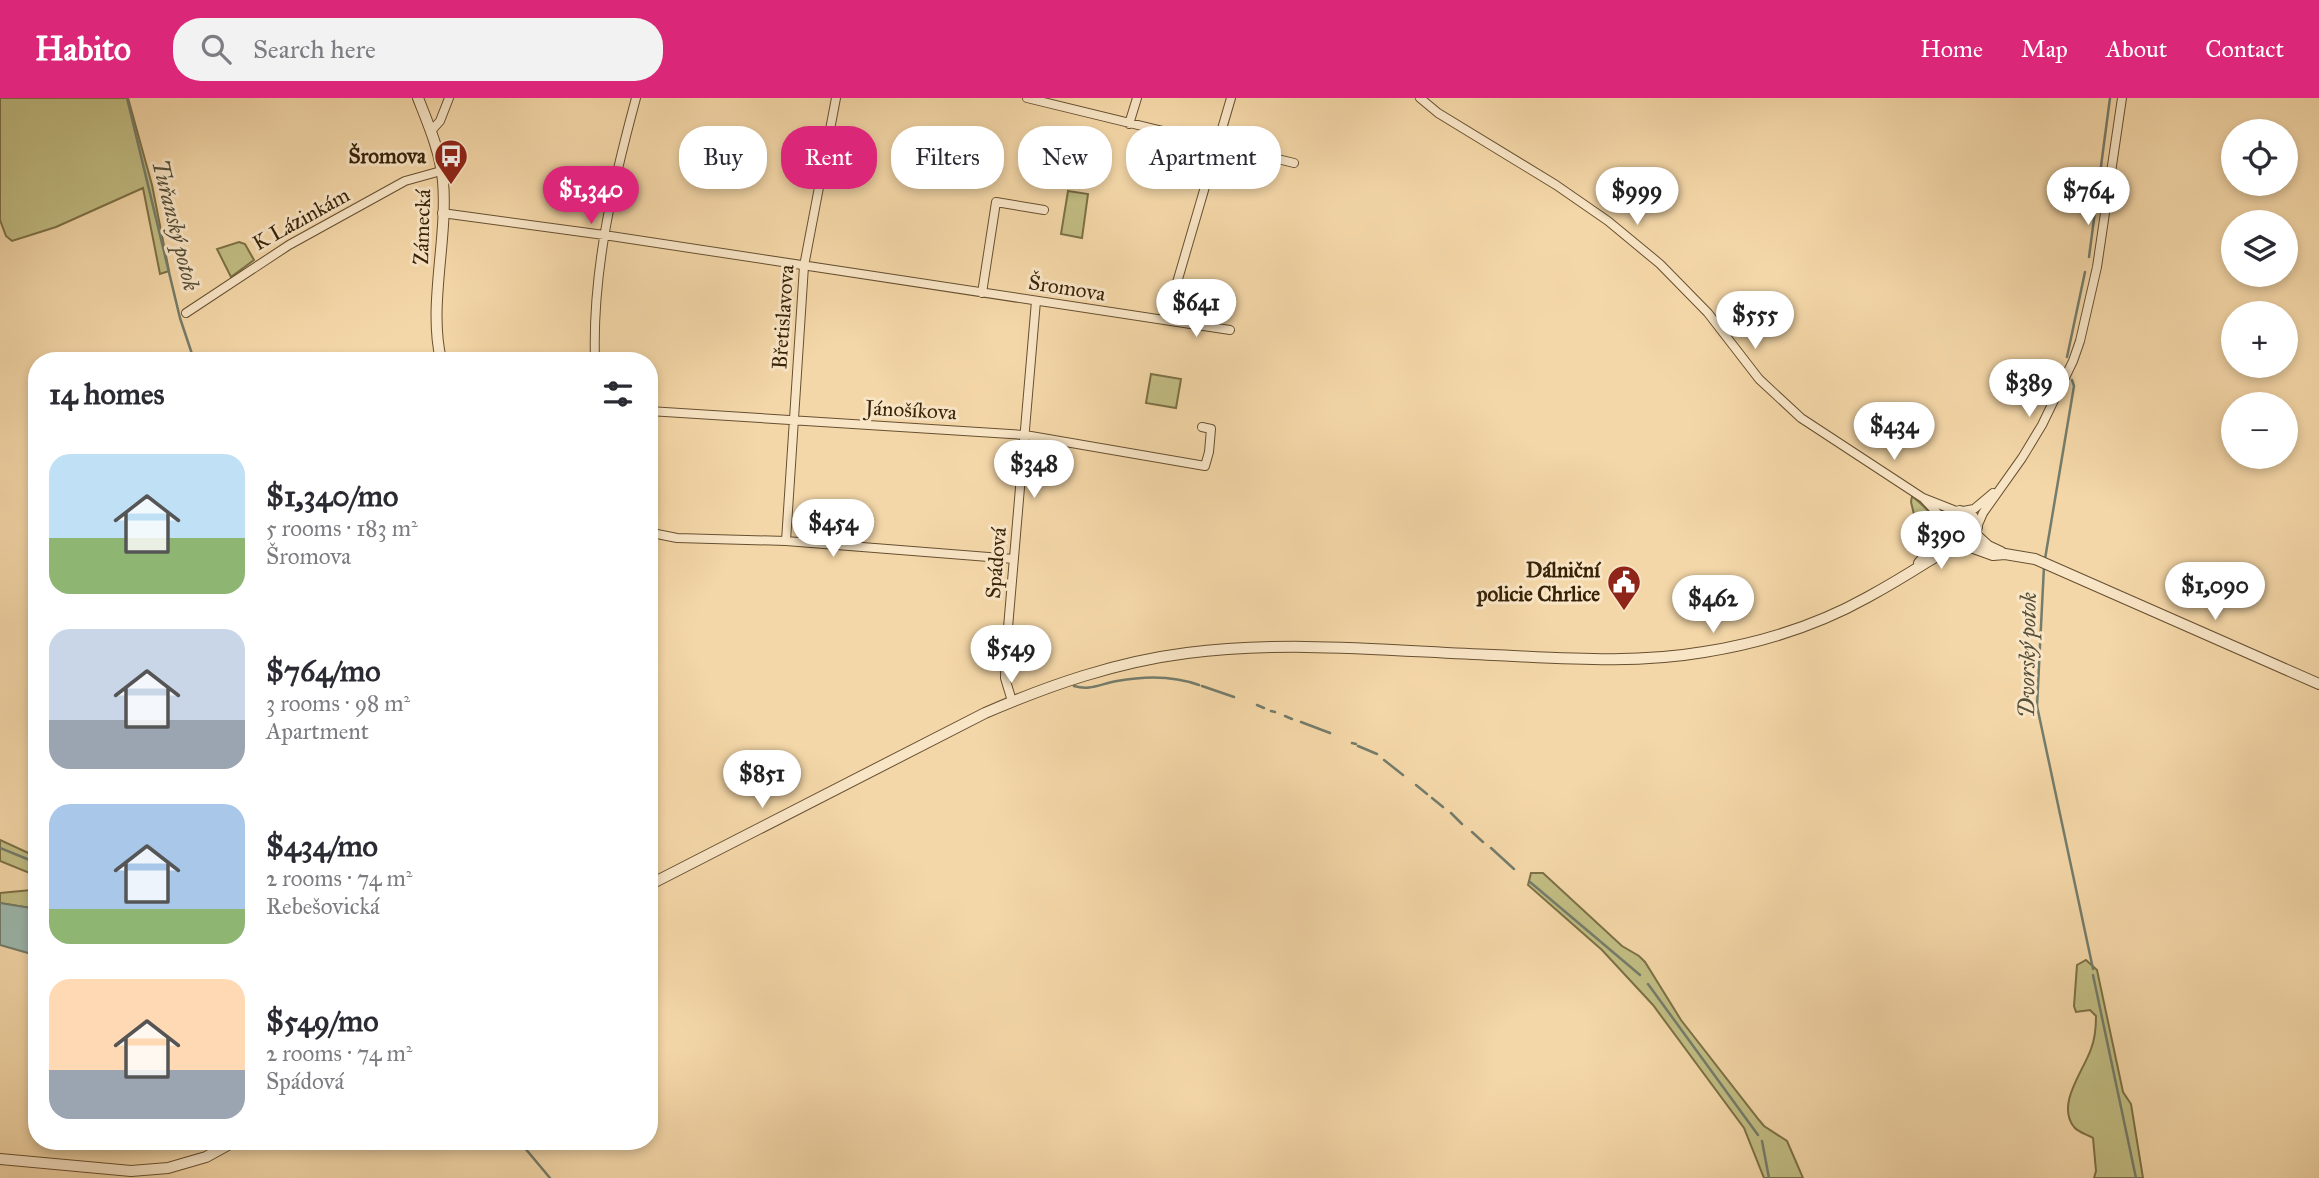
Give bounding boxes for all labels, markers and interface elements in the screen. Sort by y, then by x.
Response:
search box [173,18,663,81]
text: Habito [35,29,131,69]
icon: search [197,30,235,68]
text: Search here [253,33,376,65]
text: Home [1920,34,1983,64]
text: Map [2021,34,2068,64]
text: About [2106,34,2167,64]
text: Contact [2205,34,2284,64]
map controls [2221,119,2298,469]
button: locate [2221,119,2298,196]
chip: Buy [679,126,767,189]
chip: Rent [781,126,877,189]
chip: Filters [891,126,1004,189]
chip: New [1018,126,1112,189]
chip: Apartment [1126,126,1281,189]
bus stop icon: Šromova [432,137,470,186]
place label: Šromova [348,142,427,169]
water label: Tuřanský potok [145,156,206,294]
pin: $1,340 [534,166,648,226]
pin: $999 [1596,167,1678,227]
pin: $764 [2047,167,2129,227]
text: $1,340 [559,175,623,203]
text: $999 [1612,176,1662,204]
text: $764 [2063,176,2113,204]
street label: K Lázinkám [248,182,354,256]
street label: Zámecká [408,189,436,265]
button: layers [2221,210,2298,287]
street label: Břetislavova [766,264,800,370]
street label: Šromova [1027,269,1107,307]
pin: $641 [1155,280,1237,339]
text: $641 [1172,288,1220,316]
pin: $555 [1714,292,1796,351]
text: $555 [1732,300,1778,328]
button: + [2221,301,2298,378]
pin: $389 [1988,360,2070,419]
text: $389 [2005,368,2053,396]
icon: filters [599,375,637,413]
text: 14 homes [49,376,164,412]
button: − [2221,392,2298,469]
street label: Jánošíkova [863,395,957,425]
pin: $434 [1853,402,1935,462]
text: $434 [1870,411,1918,439]
pin: $348 [993,440,1075,500]
text: $348 [1010,449,1058,477]
text: $1,340/mo [266,478,398,514]
icon: home [105,482,189,566]
pin: $454 [792,500,874,559]
text: $454 [808,508,858,536]
pin: $390 [1900,512,1982,571]
text: 5 rooms · 183 m² [266,514,418,542]
text: $390 [1917,520,1965,548]
street label: Spádová [980,526,1012,600]
text: Šromova [266,542,351,570]
place label: Dálniční policie Chrlice [1476,557,1601,607]
pin: $1,090 [2158,562,2272,622]
public building icon: Dálniční policie Chrlice [1605,563,1643,612]
text: $1,090 [2181,571,2249,599]
pin: $462 [1672,575,1754,635]
text: $462 [1688,584,1738,612]
water label: Dvorský potok [2012,592,2043,718]
pin: $549 [970,626,1052,685]
text: $549 [986,634,1036,662]
text: $764/mo [266,653,381,689]
icon: home [105,657,189,741]
text: 3 rooms · 98 m² [266,689,410,717]
text: Apartment [266,717,369,745]
pin: $851 [721,750,803,810]
text: $851 [739,759,785,787]
text: $434/mo [266,828,378,864]
icon: home [105,832,189,916]
text: 2 rooms · 74 m² [266,864,412,892]
text: Rebešovická [266,892,380,920]
text: $549/mo [266,1003,379,1039]
icon: home [105,1007,189,1091]
text: 2 rooms · 74 m² [266,1039,412,1067]
text: Spádová [266,1067,344,1095]

